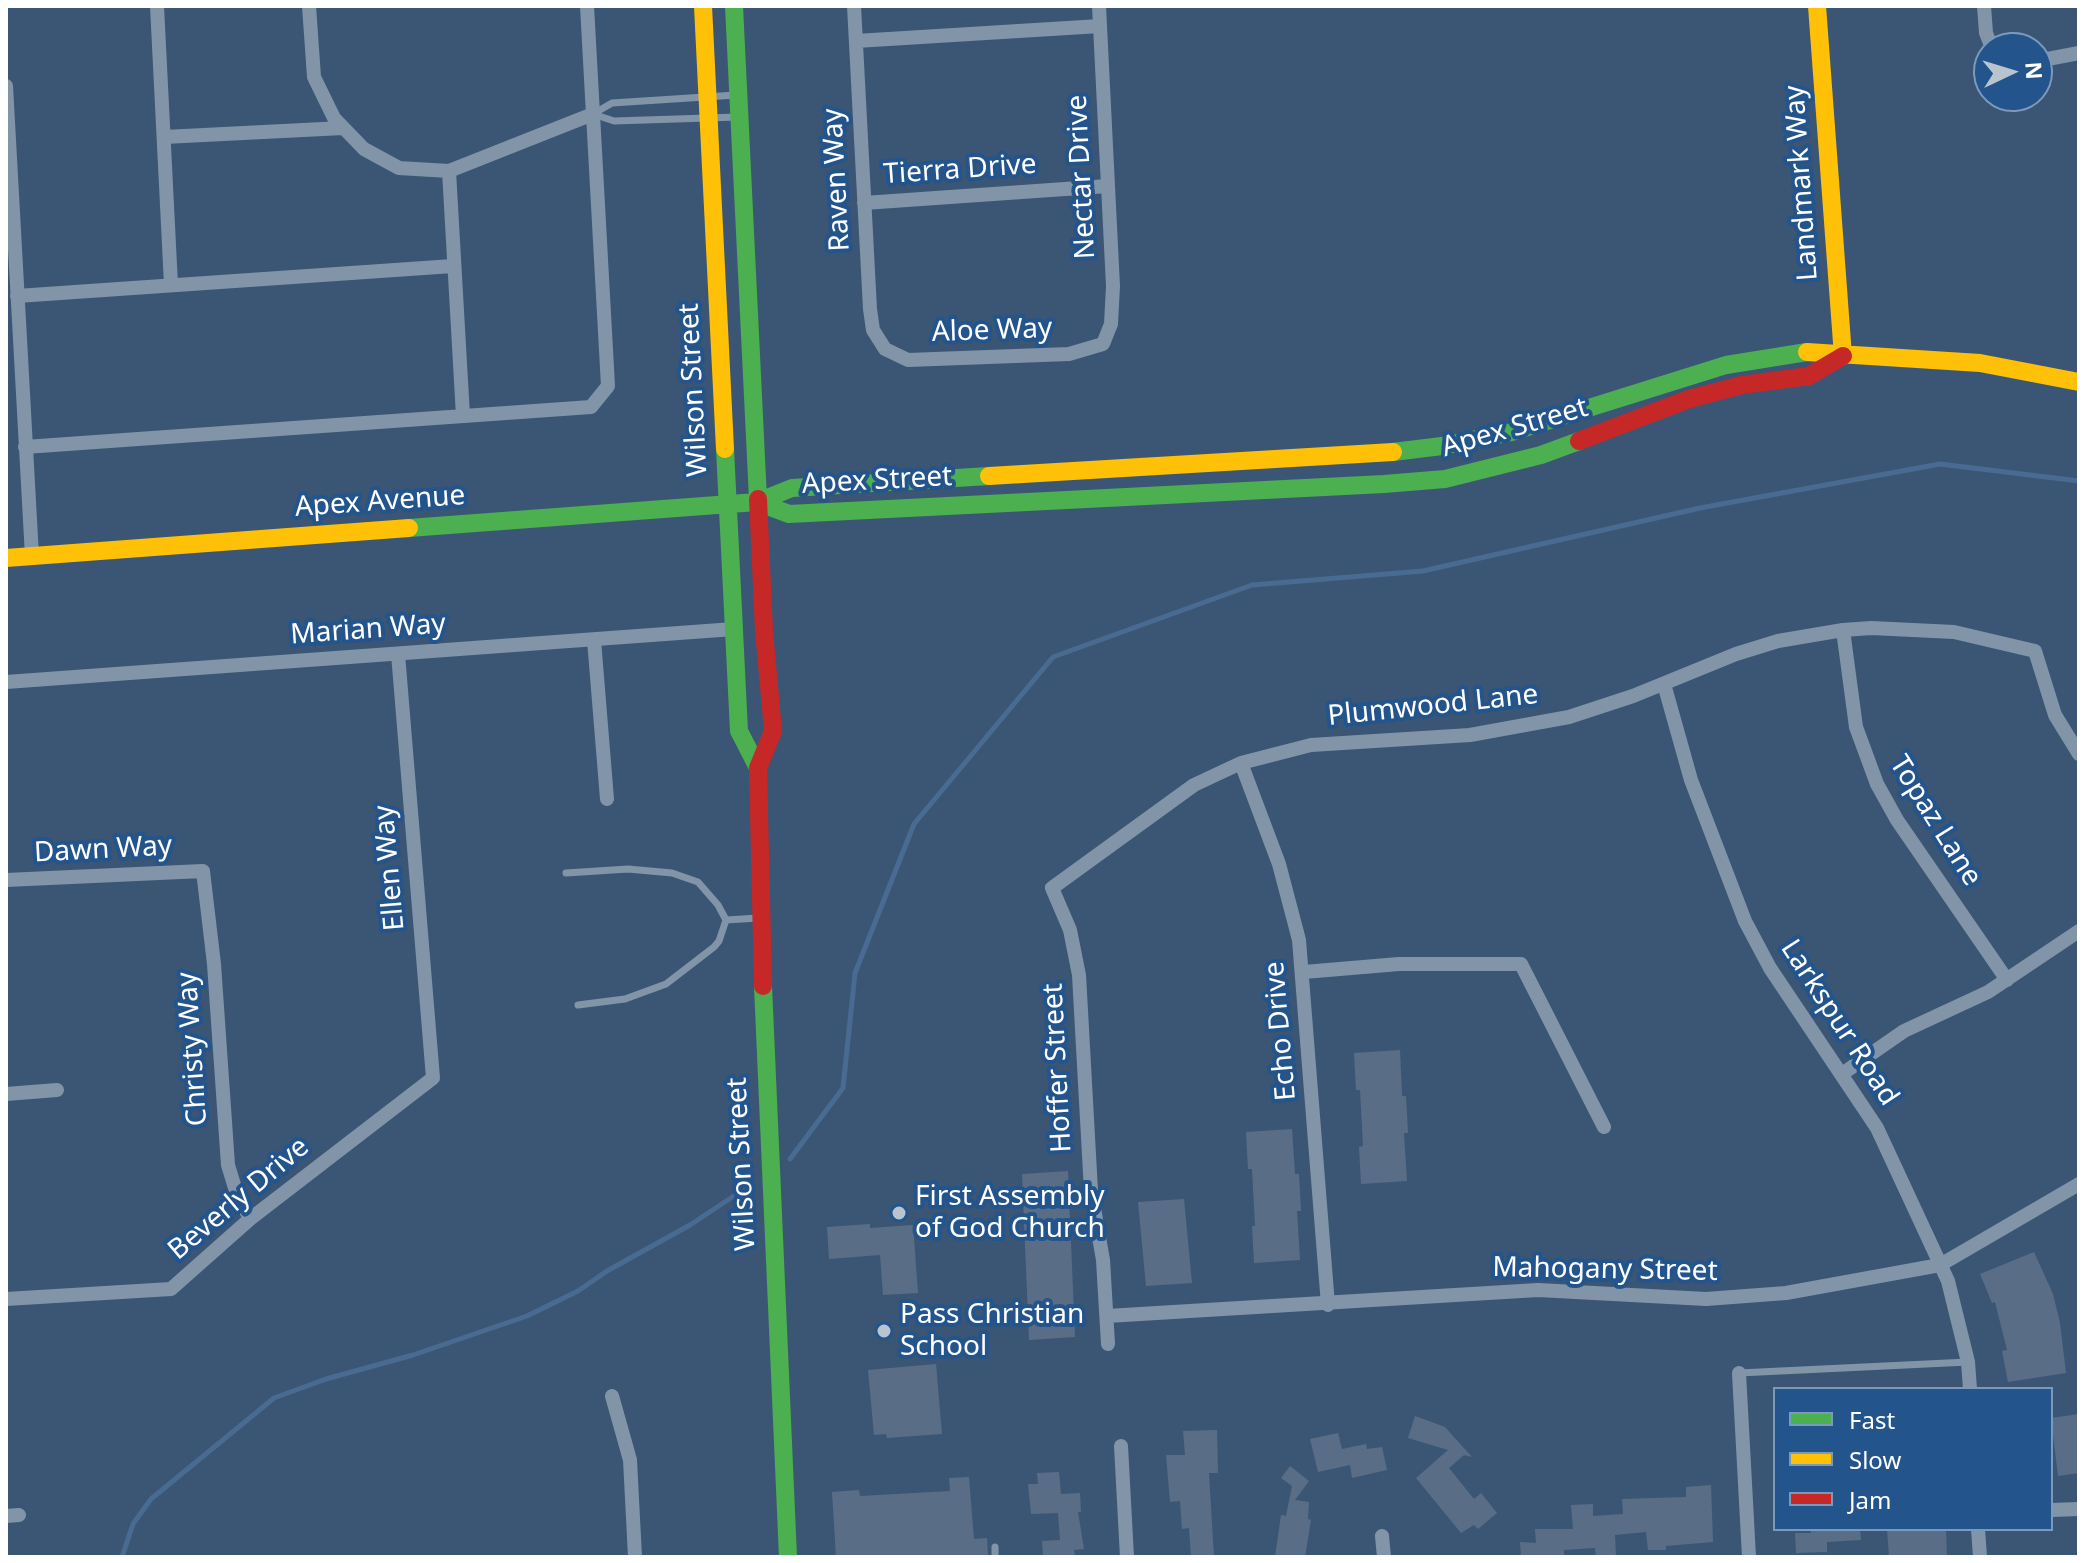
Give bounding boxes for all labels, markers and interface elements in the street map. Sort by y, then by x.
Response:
north arrow [1973,32,2053,112]
text: N [2019,60,2051,80]
street label: Landmark Way [1778,84,1826,282]
street label: Nectar Drive [1061,94,1103,260]
street label: Raven Way [816,108,858,252]
street label: Tierra Drive [882,148,1038,192]
street label: Wilson Street [673,302,715,478]
street label: Aloe Way [931,312,1053,350]
street label: Apex Street [1438,391,1592,465]
street label: Apex Street [801,460,953,502]
street label: Apex Avenue [294,479,466,525]
street label: Marian Way [289,608,447,652]
street label: Plumwood Lane [1326,678,1540,734]
street label: Topaz Lane [1882,750,1988,892]
street label: Ellen Way [368,804,412,932]
street label: Dawn Way [33,830,173,870]
street label: Larkspur Road [1773,934,1905,1112]
street label: Echo Drive [1258,960,1304,1102]
street label: Christy Way [171,971,215,1127]
street label: Hoffer Street [1037,982,1079,1154]
street label: Wilson Street [721,1076,763,1252]
street label: Beverly Drive [162,1131,316,1267]
place label: First Assembly of God Church [915,1180,1105,1246]
marker: First Assembly of God Church [890,1204,908,1222]
street label: Mahogany Street [1492,1251,1718,1289]
place label: Pass Christian School [900,1298,1084,1364]
marker: Pass Christian School [875,1322,893,1340]
legend [1773,1387,2053,1531]
text: Fast [1849,1403,1895,1436]
text: Slow [1849,1443,1901,1476]
text: Jam [1849,1483,1891,1516]

